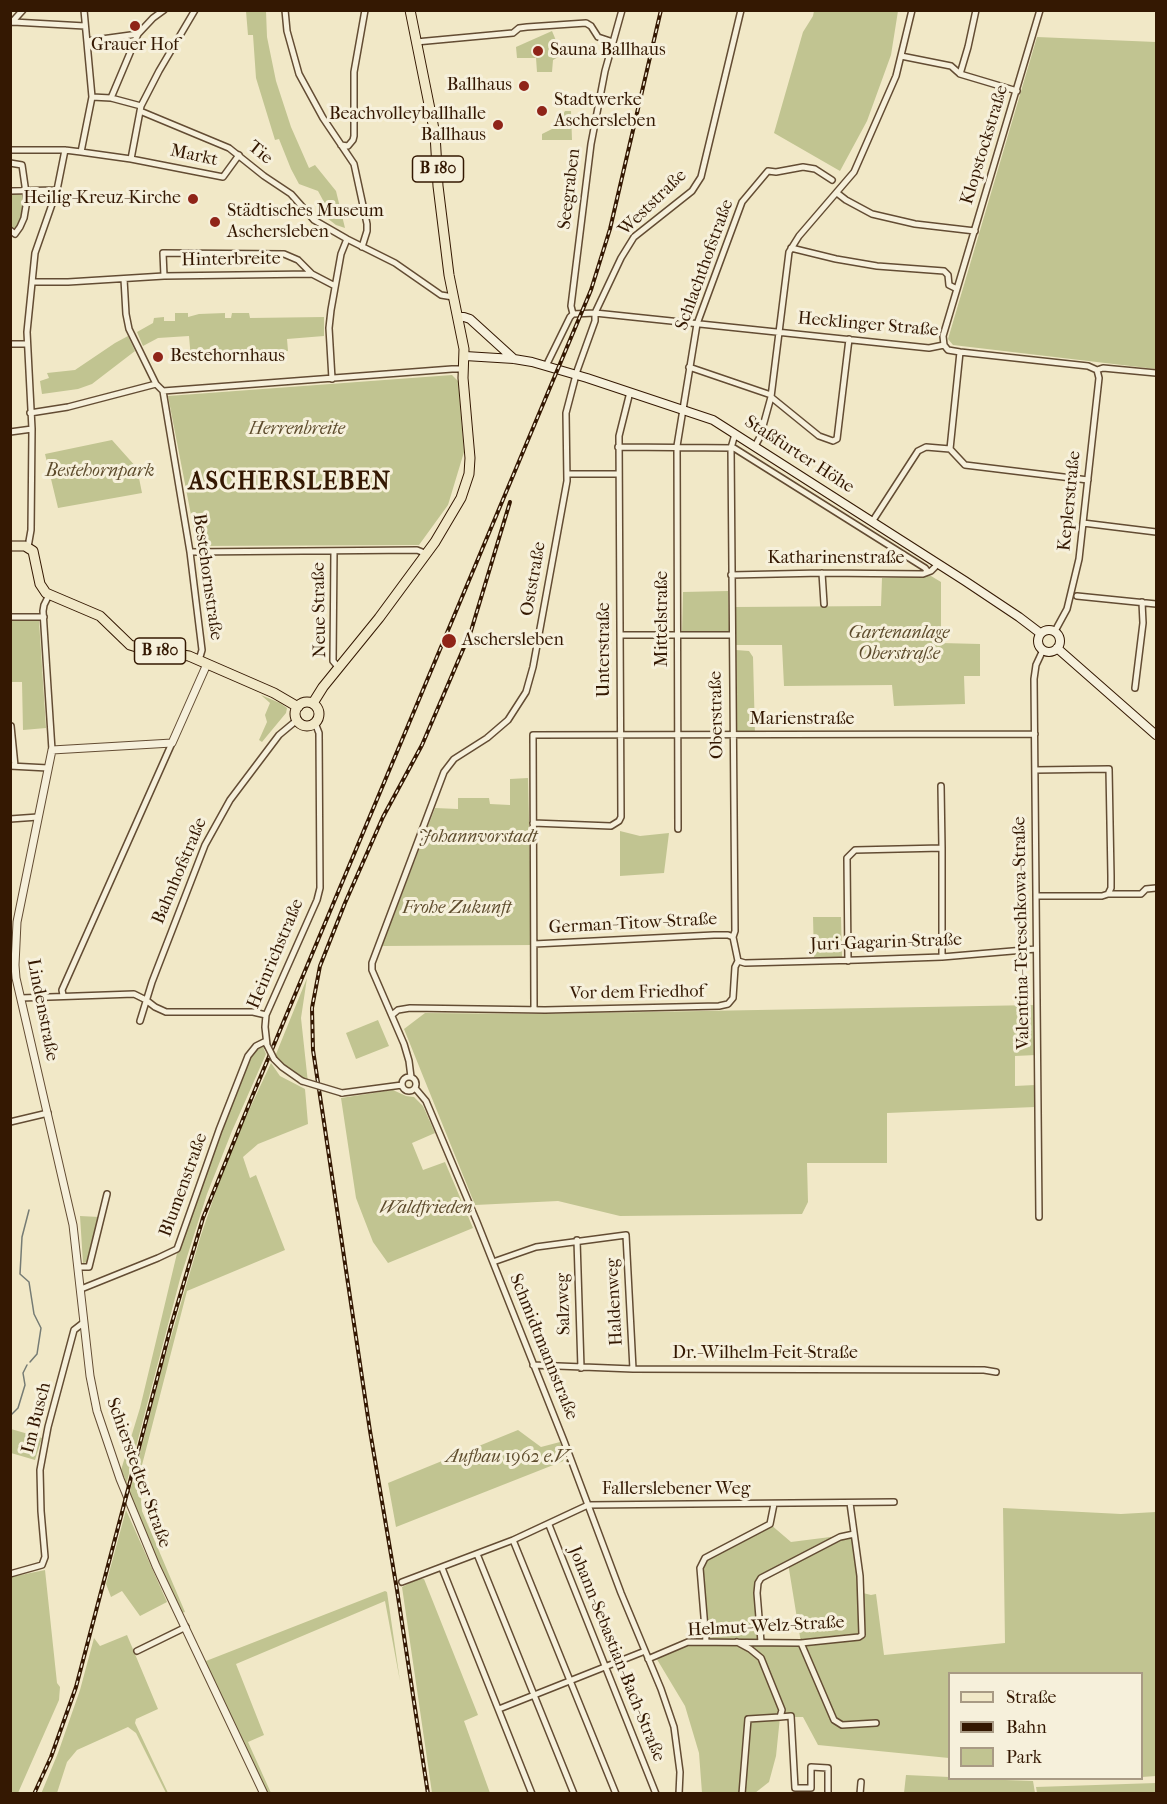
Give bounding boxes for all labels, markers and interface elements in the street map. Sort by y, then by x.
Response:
marker: Grauer Hof [128,19,142,33]
place label: Grauer Hof [91,35,179,57]
place label: Sauna Ballhaus [550,40,666,62]
marker: Sauna Ballhaus [531,44,545,58]
place label: Ballhaus [447,75,512,97]
marker: Ballhaus [517,79,531,93]
street label: Klopstockstraße [957,83,1013,207]
place label: Stadtwerke Aschersleben [554,90,656,132]
place label: Beachvolleyballhalle Ballhaus [329,104,486,146]
marker: Stadtwerke Aschersleben [535,104,549,118]
marker: Beachvolleyballhalle Ballhaus [491,118,505,132]
street label: Tie [243,136,277,170]
street label: Markt [168,140,220,172]
street label: Seegraben [554,147,586,231]
road number: B 180 [412,156,464,182]
street label: Weststraße [614,165,692,241]
place label: Heilig-Kreuz-Kirche [23,188,181,210]
marker: Heilig-Kreuz-Kirche [186,192,200,206]
street label: Schlachthofstraße [671,197,739,333]
place label: Städtisches Museum Aschersleben [227,201,384,244]
marker: Städtisches Museum Aschersleben [208,215,222,229]
street label: Hinterbreite [181,248,281,272]
street label: Hecklinger Straße [797,308,939,342]
place label: Bestehornhaus [170,346,285,368]
marker: Bestehornhaus [151,350,165,364]
street label: Staßfurter Höhe [740,411,858,499]
park label: Herrenbreite [249,419,345,441]
street label: Keplerstraße [1054,450,1086,552]
park label: Bestehornpark [46,461,154,483]
district label: ASCHERSLEBEN [189,469,391,497]
street label: Bestehornstraße [187,512,227,642]
street label: Oststraße [517,540,551,618]
street label: Katharinenstraße [768,548,904,570]
street label: Neue Straße [308,562,332,658]
street label: Mittelstraße [652,571,674,667]
street label: Unterstraße [594,602,616,698]
park label: Gartenanlage Oberstraße [848,623,950,666]
place label: Aschersleben [462,630,564,652]
marker: Aschersleben [440,632,458,650]
road number: B 180 [134,638,186,664]
street label: Oberstraße [705,671,729,759]
street label: Marienstraße [750,709,854,731]
street label: Bahnhofstraße [148,815,212,927]
street label: Valentina-Tereschkowa-Straße [1009,816,1035,1050]
park label: Johannvorstadt [419,827,537,849]
street label: Heinrichstraße [243,896,309,1012]
park label: Frohe Zukunft [402,898,512,920]
street label: German-Titow-Straße [548,909,718,939]
street label: Juri-Gagarin-Straße [810,930,962,956]
street label: Lindenstraße [22,957,62,1063]
street label: Vor dem Friedhof [569,981,705,1005]
street label: Blumenstraße [155,1130,213,1240]
park label: Waldfrieden [380,1198,472,1220]
street label: Haldenweg [602,1258,628,1346]
street label: Schmidtmannstraße [504,1271,582,1423]
street label: Salzweg [552,1273,576,1335]
street label: Dr.-Wilhelm-Feit-Straße [672,1343,858,1365]
street label: Im Busch [18,1380,56,1456]
street label: Schierstedter Straße [101,1395,175,1551]
park label: Aufbau 1962 e.V. [446,1447,570,1469]
street label: Fallerslebener Weg [602,1479,750,1501]
street label: Johann-Sebastian-Bach-Straße [563,1543,669,1765]
street label: Helmut-Welz-Straße [687,1612,845,1642]
legend [948,1672,1143,1780]
text: Straße [1006,1687,1056,1708]
text: Bahn [1006,1717,1047,1738]
text: Park [1006,1747,1042,1768]

